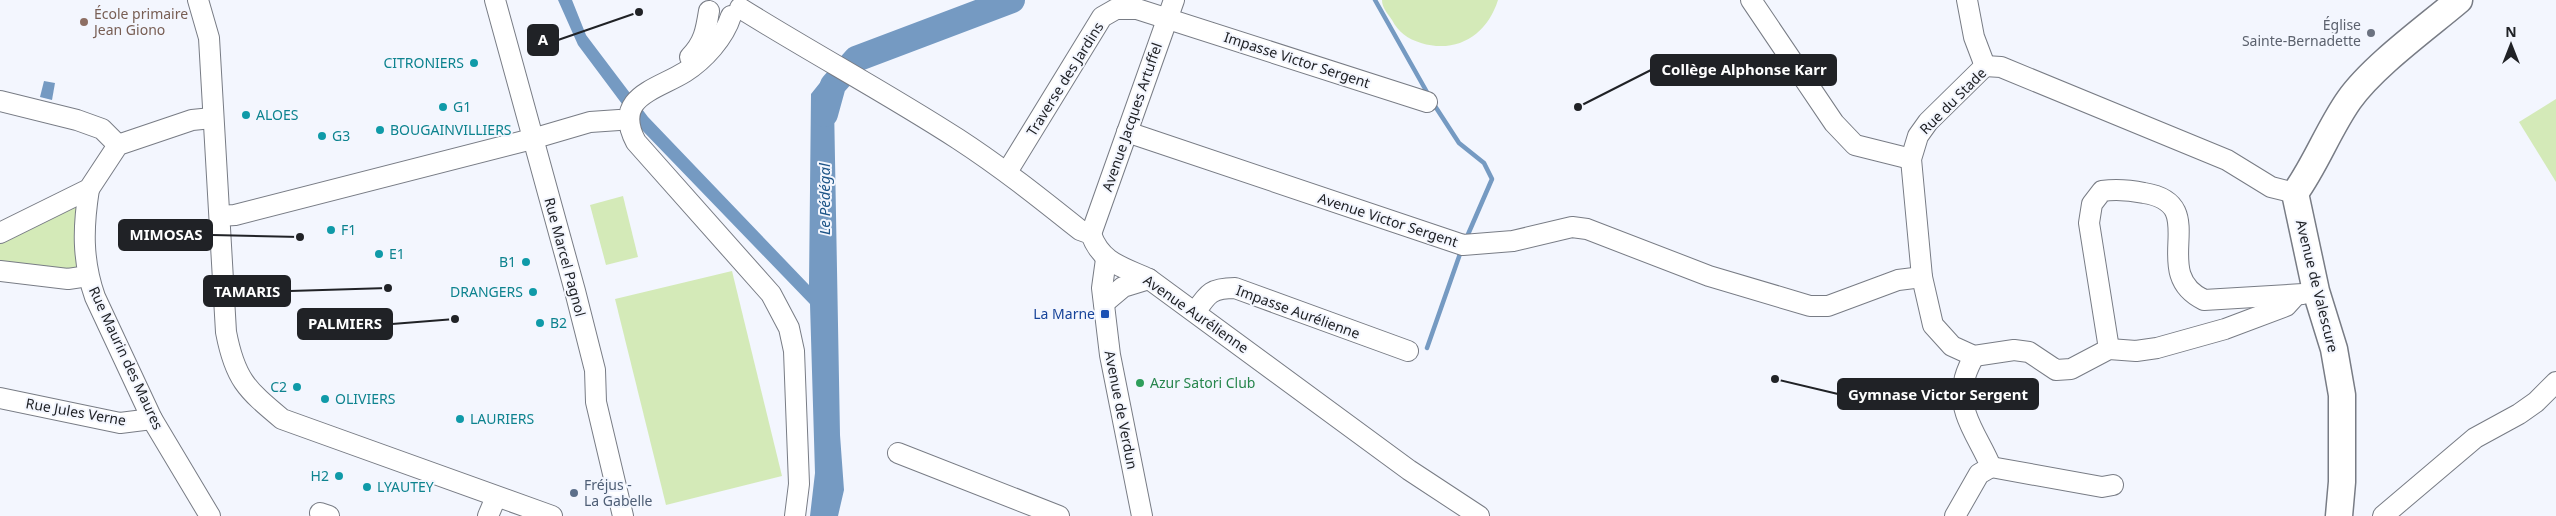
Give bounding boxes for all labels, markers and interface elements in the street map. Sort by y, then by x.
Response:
place label: École primaire Jean Giono [92,4,188,39]
place label: Église Sainte-Bernadette [2242,15,2361,50]
marker: École primaire Jean Giono [78,16,90,28]
street label: Traverse des Jardins [1022,18,1108,139]
north arrow [2486,20,2536,70]
text: N [2505,22,2517,41]
callout: A [528,25,558,55]
street label: Impasse Victor Sergent [1222,27,1373,92]
marker: Église Sainte-Bernadette [2365,27,2377,39]
text: A [538,29,549,49]
street label: Avenue Jacques Artuffel [1097,40,1166,194]
place label: CITRONIERS [383,53,464,72]
callout: Collège Alphonse Karr [1651,55,1836,85]
marker: CITRONIERS [468,57,480,69]
text: Collège Alphonse Karr [1661,59,1827,79]
street label: Rue du Stade [1915,63,1990,138]
place label: G1 [453,97,471,116]
marker: G1 [437,101,449,113]
place label: ALOES [256,105,299,124]
marker: ALOES [240,109,252,121]
place label: BOUGAINVILLIERS [390,120,512,139]
marker: BOUGAINVILLIERS [374,124,386,136]
place label: G3 [332,126,350,145]
marker: G3 [316,130,328,142]
water label: Le Pédégal [814,162,834,235]
street label: Avenue Victor Sergent [1316,188,1460,251]
street label: Rue Marcel Pagnol [540,195,591,318]
street label: Avenue de Valescure [2292,218,2343,354]
callout: MIMOSAS [119,220,212,250]
place label: F1 [341,220,356,239]
text: MIMOSAS [130,224,202,244]
marker: F1 [325,224,337,236]
place label: E1 [389,244,405,263]
marker: E1 [373,248,385,260]
place label: B1 [499,252,516,271]
marker: B1 [520,256,532,268]
street label: Avenue Aurélienne [1140,270,1253,357]
callout: TAMARIS [204,276,290,306]
street label: Impasse Aurélienne [1234,280,1363,343]
text: TAMARIS [214,281,280,301]
place label: DRANGERS [450,282,523,301]
street label: Rue Maurin des Maures [85,283,168,433]
marker: DRANGERS [527,286,539,298]
place label: La Marne [1033,304,1095,323]
marker: La Marne [1099,308,1111,320]
callout: PALMIERS [298,309,392,339]
text: PALMIERS [308,313,382,333]
place label: B2 [550,313,567,332]
marker: B2 [534,317,546,329]
street label: Avenue de Verdun [1101,349,1142,471]
place label: Azur Satori Club [1150,373,1255,392]
place label: C2 [270,377,287,396]
marker: Azur Satori Club [1134,377,1146,389]
callout: Gymnase Victor Sergent [1838,379,2038,409]
marker: C2 [291,381,303,393]
text: Gymnase Victor Sergent [1848,384,2029,404]
place label: OLIVIERS [335,389,396,408]
street label: Rue Jules Verne [24,393,128,430]
marker: OLIVIERS [319,393,331,405]
place label: LAURIERS [470,409,534,428]
marker: LAURIERS [454,413,466,425]
place label: H2 [311,466,329,485]
marker: H2 [333,470,345,482]
place label: Fréjus - La Gabelle [584,475,653,510]
place label: LYAUTEY [377,477,434,496]
marker: LYAUTEY [361,481,373,493]
marker: Fréjus - La Gabelle [568,487,580,499]

